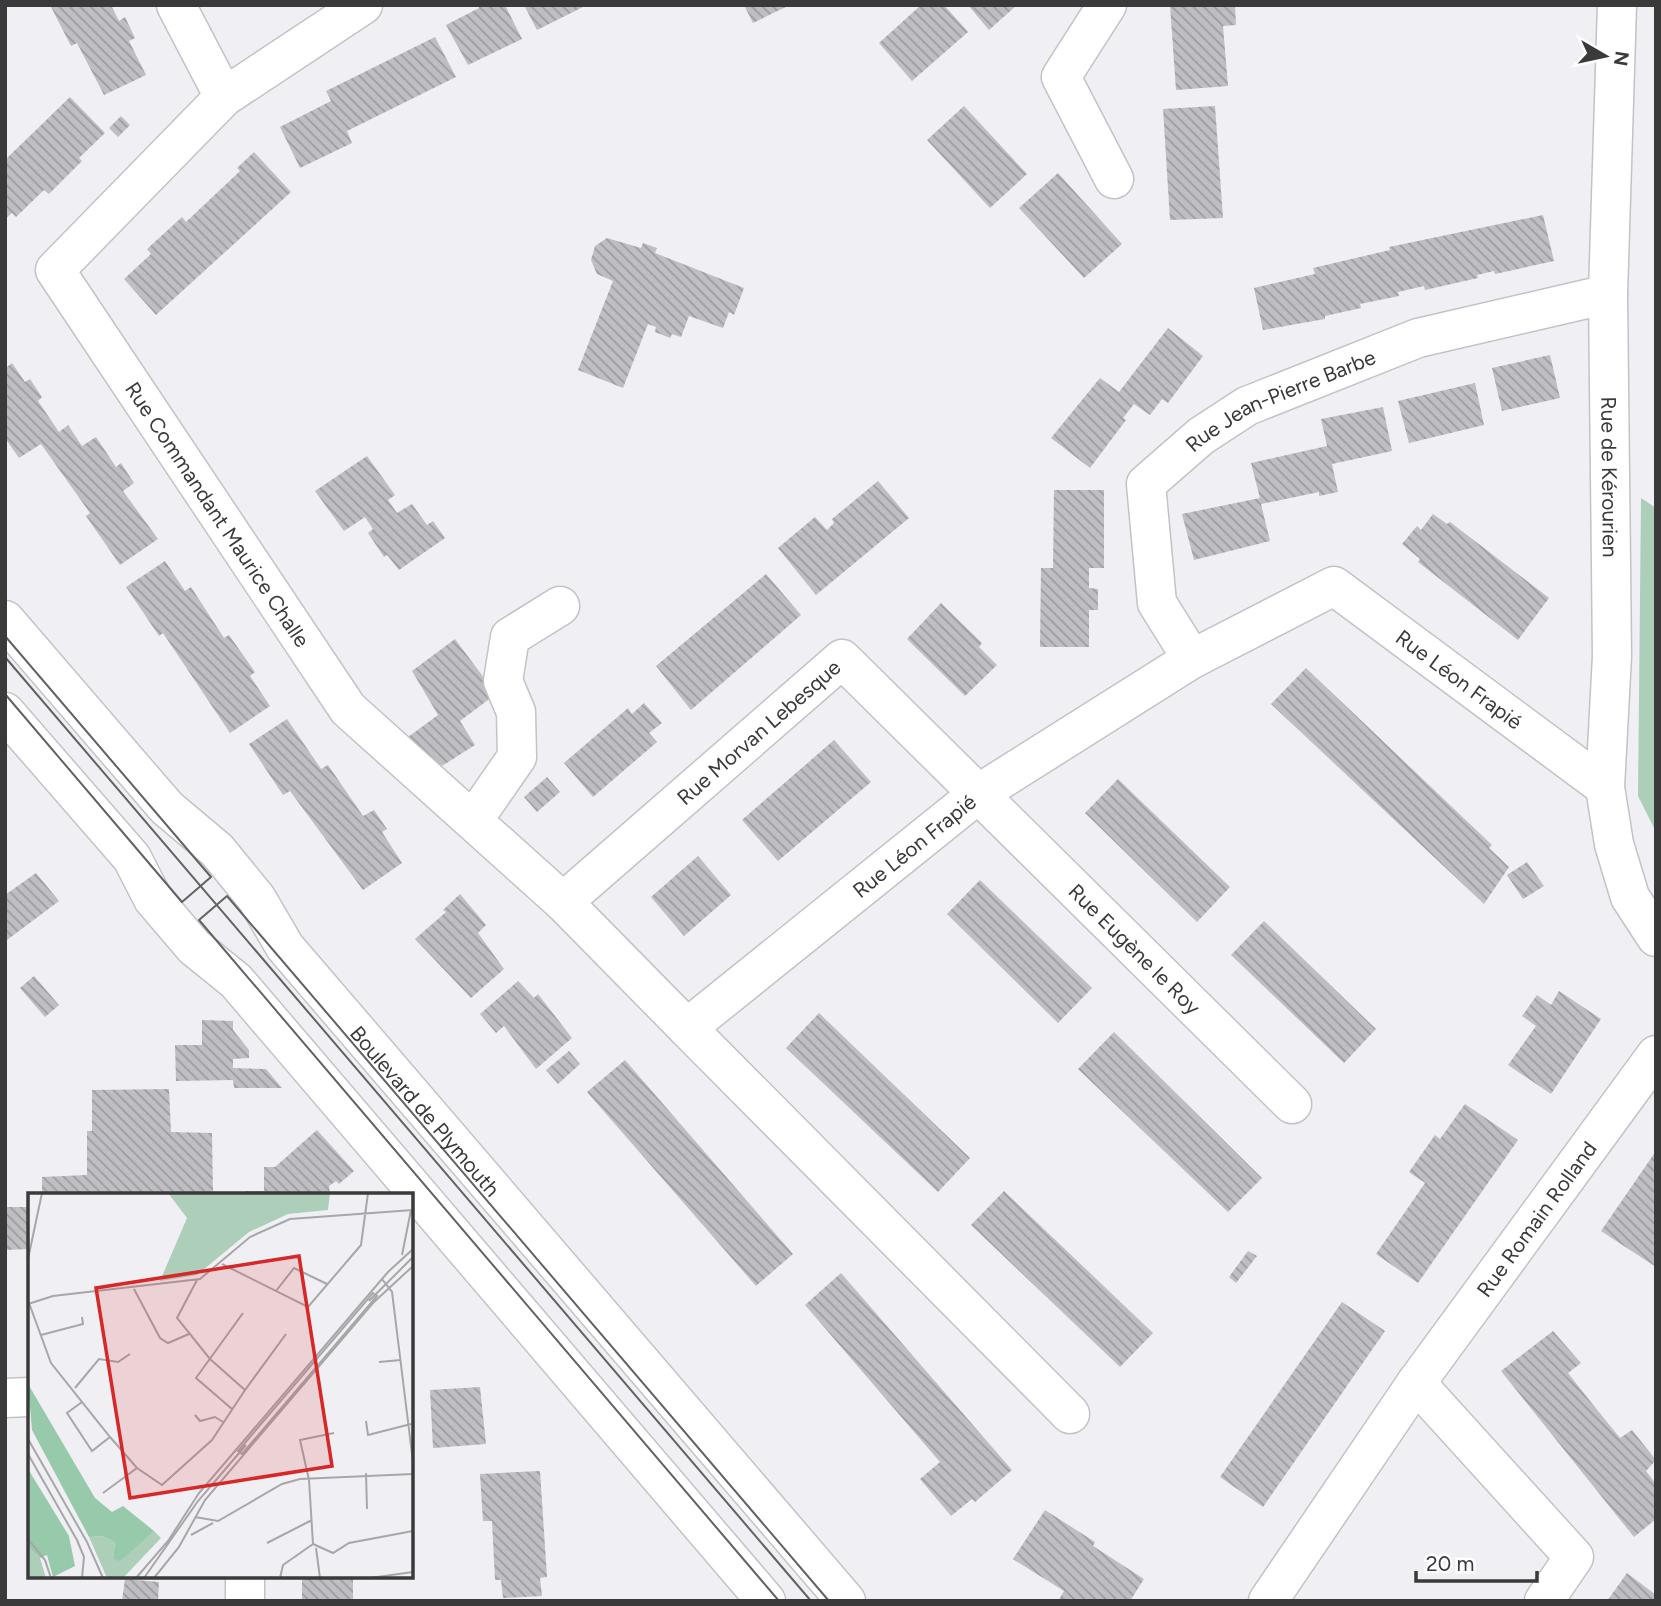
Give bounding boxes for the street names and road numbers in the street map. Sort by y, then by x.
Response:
street label: Rue Jean-Pierre Barbe [1180,344,1379,457]
street label: Rue Commandant Maurice Challe [120,377,315,651]
street label: Rue de Kérourien [1597,396,1623,557]
street label: Rue Léon Frapié [1391,624,1527,734]
street label: Rue Morvan Lebesque [672,654,845,810]
street label: Rue Léon Frapié [847,788,981,903]
street label: Rue Eugène le Roy [1064,878,1206,1019]
street label: Boulevard de Plymouth [345,1020,506,1201]
street label: Rue Romain Rolland [1471,1136,1601,1301]

